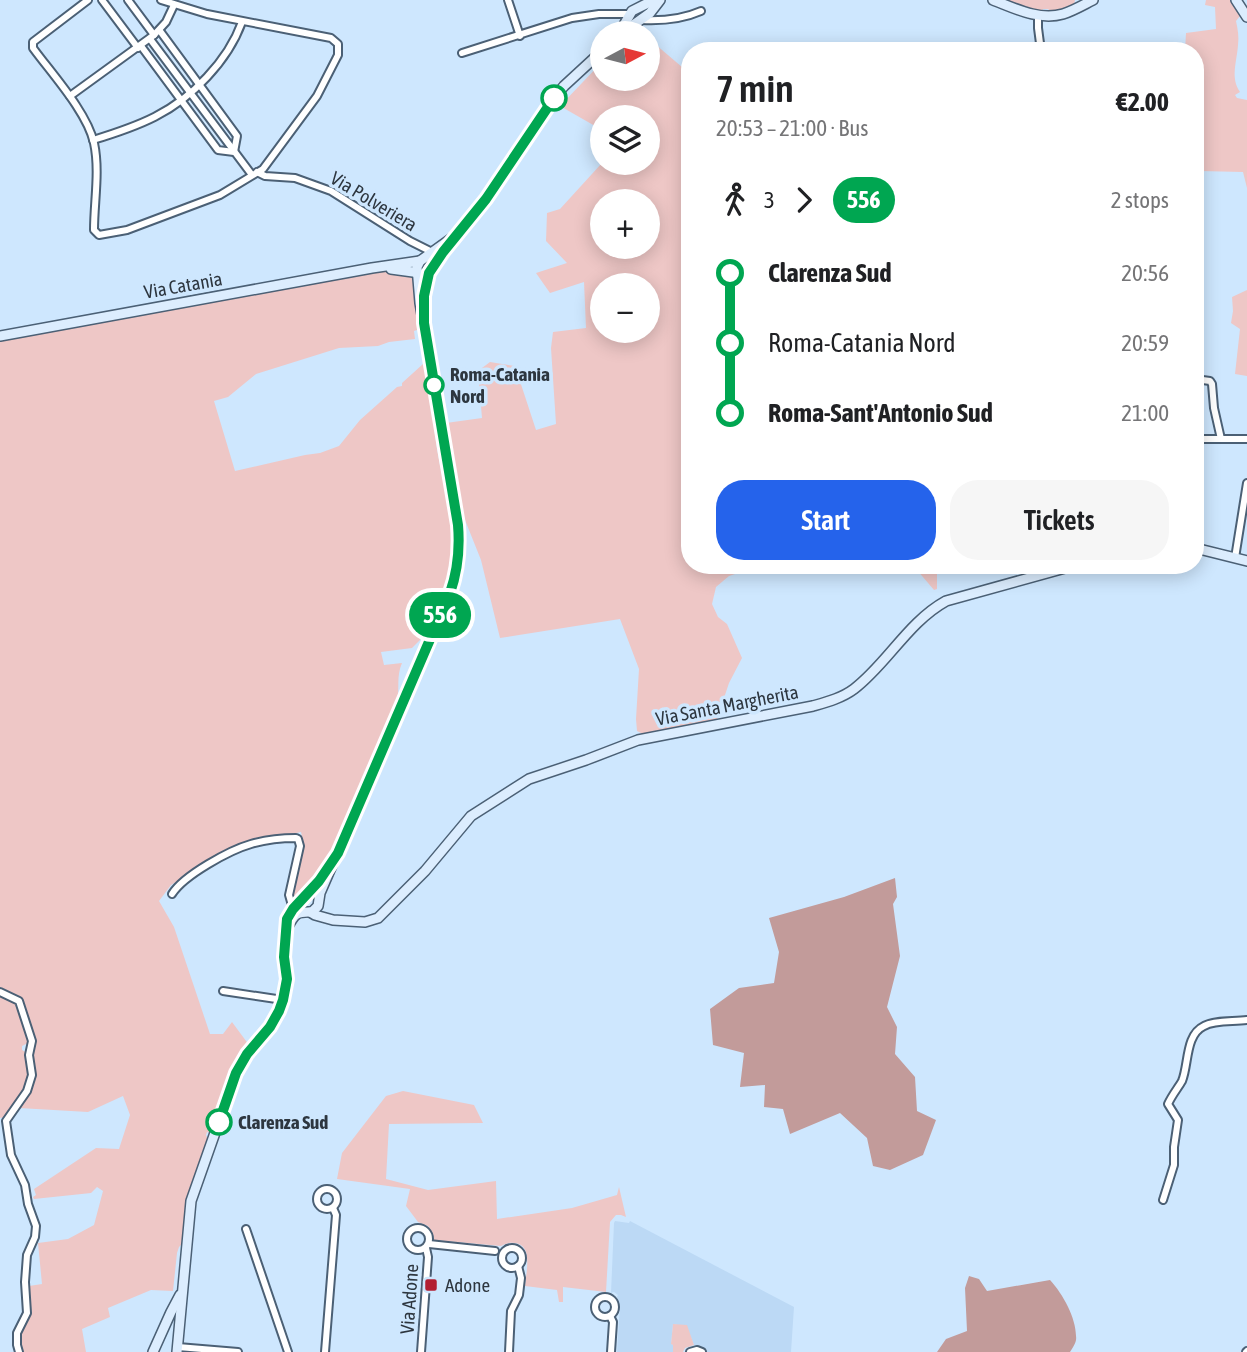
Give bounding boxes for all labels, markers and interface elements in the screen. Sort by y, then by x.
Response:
north arrow [590,21,660,91]
map controls [590,21,660,343]
text: 7 min [716,67,794,110]
unlabelled marker [541,85,567,111]
text: €2.00 [1116,87,1169,117]
button: layers [590,105,660,175]
text: 20:53 – 21:00 · Bus [716,115,868,141]
street label: Via Polveriera [327,167,421,235]
icon: walk [716,181,754,219]
icon: forward [785,181,823,219]
text: 556 [847,186,881,213]
text: 3 [764,187,775,213]
text: 2 stops [1111,187,1169,213]
button: + [590,189,660,259]
text: Clarenza Sud [768,258,892,288]
text: 20:56 [1121,260,1169,286]
street label: Via Catania [142,267,224,303]
button: − [590,273,660,343]
text: Roma-Catania Nord [768,328,956,358]
text: 20:59 [1121,330,1169,356]
place label: Roma-Catania Nord [450,363,550,407]
marker: Roma-Catania Nord [424,375,444,395]
text: Roma-Sant'Antonio Sud [768,398,993,428]
text: 21:00 [1121,400,1169,426]
button: Start [716,480,936,560]
button: Tickets [950,480,1169,560]
line badge: 556 [400,592,480,638]
text: 556 [423,601,457,628]
street label: Via Santa Margherita [654,680,800,730]
marker: Clarenza Sud [206,1109,232,1135]
place label: Clarenza Sud [238,1111,328,1133]
street label: Via Adone [396,1263,422,1335]
place label: Adone [445,1274,490,1296]
marker: Adone [423,1277,439,1293]

